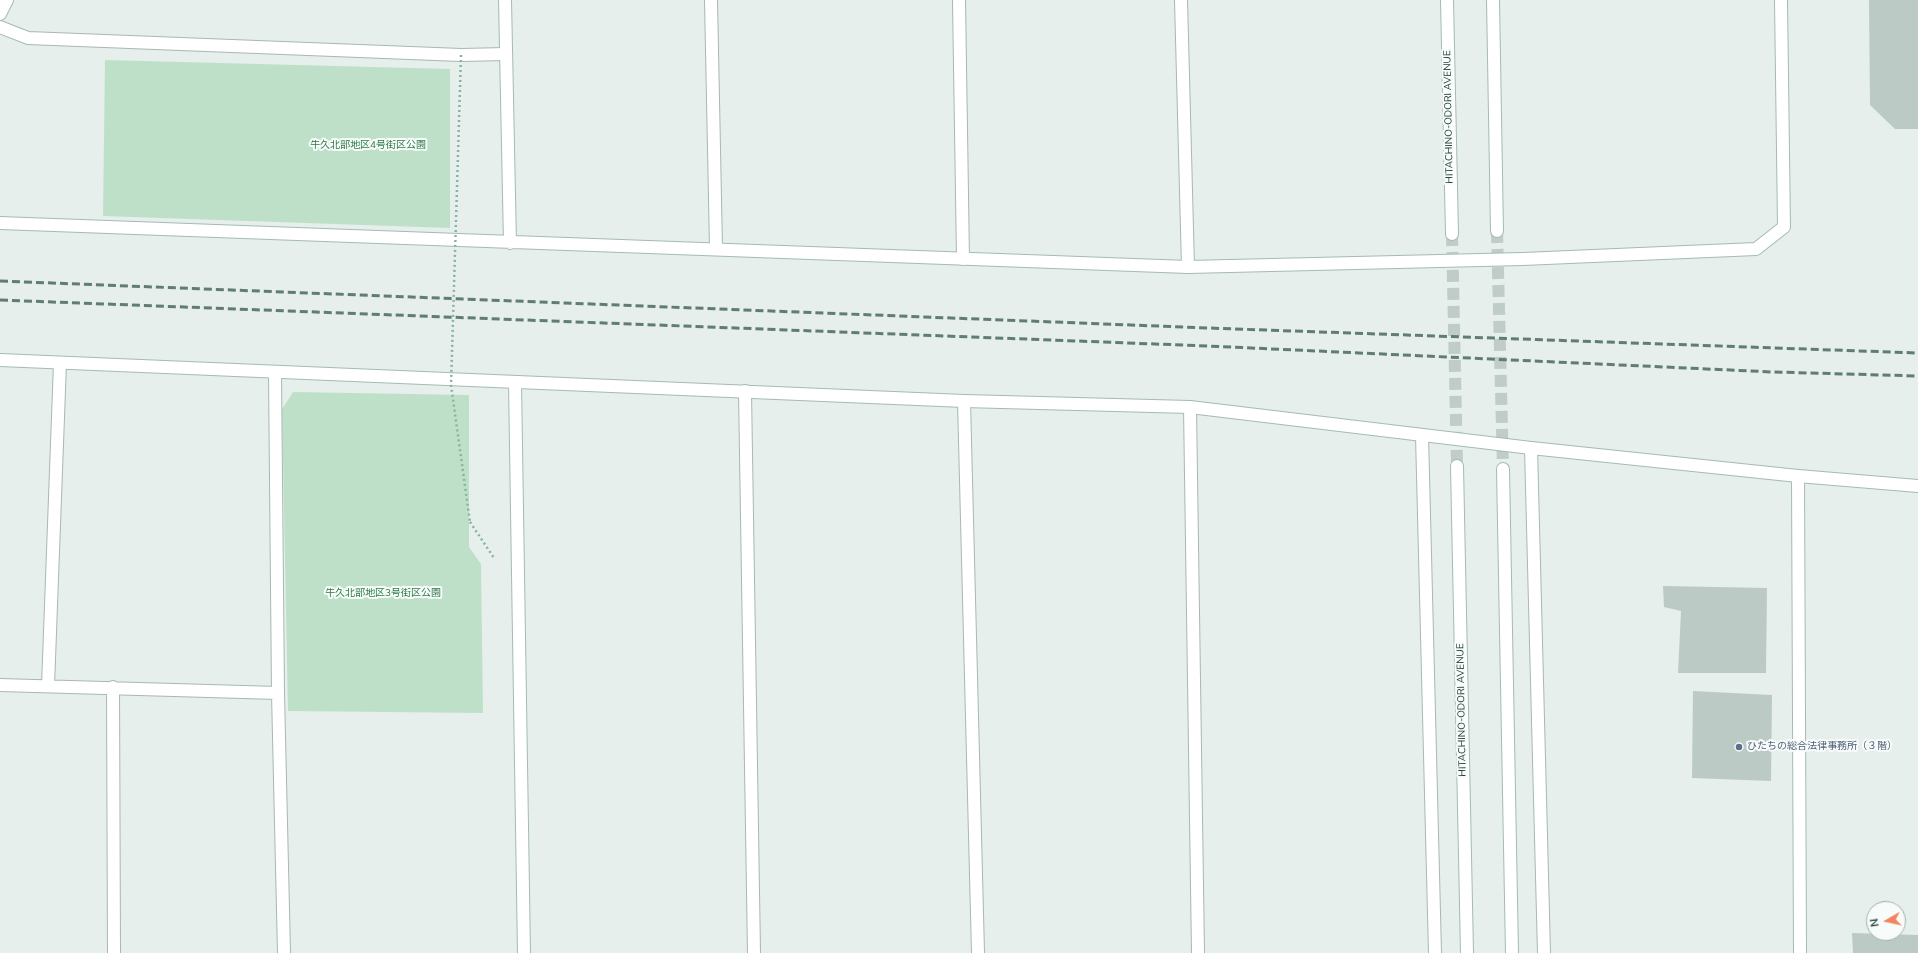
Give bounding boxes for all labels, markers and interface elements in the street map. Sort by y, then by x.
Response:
street label: HITACHINO-ODORI AVENUE [1442,50,1456,184]
park label: 牛久北部地区4号街区公園 [310,140,426,152]
park label: 牛久北部地区3号街区公園 [325,588,441,600]
street label: HITACHINO-ODORI AVENUE [1455,643,1469,777]
place label: ひたちの総合法律事務所（３階） [1747,741,1897,753]
marker: ひたちの総合法律事務所（３階） [1734,742,1744,752]
north arrow [1866,901,1906,941]
text: N [1867,918,1883,928]

